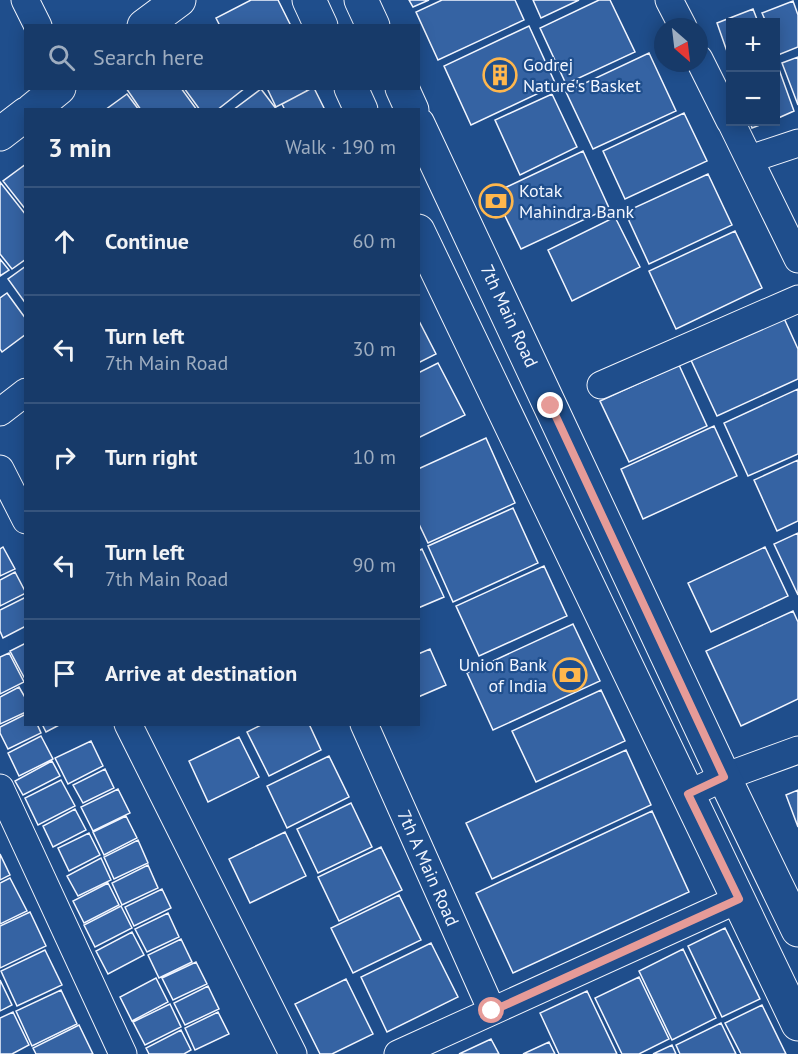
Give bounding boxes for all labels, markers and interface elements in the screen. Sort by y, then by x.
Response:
north arrow [654,18,708,72]
map controls [726,18,780,126]
button: + [726,18,780,72]
search box [24,24,420,90]
icon: search [45,41,78,74]
text: Search here [93,43,204,71]
place label: Godrej Nature's Basket [523,53,641,97]
building icon: Godrej Nature's Basket [482,57,518,93]
button: − [726,72,780,126]
text: 3 min [48,131,111,164]
text: Walk · 190 m [285,134,396,160]
place label: Kotak Mahindra Bank [519,179,635,223]
bank icon: Kotak Mahindra Bank [478,183,514,219]
icon: ahead [48,225,81,258]
text: Continue [105,227,189,255]
text: 60 m [353,228,396,254]
street label: 7th Main Road [476,261,543,371]
text: Turn left [105,322,185,350]
icon: left [48,333,81,366]
text: 30 m [353,336,396,362]
text: 7th Main Road [105,350,228,376]
route end [537,392,563,418]
icon: right [48,441,81,474]
text: Turn right [105,443,197,471]
text: 10 m [353,444,396,470]
text: Turn left [105,538,185,566]
icon: left [48,549,81,582]
text: 90 m [353,552,396,578]
text: 7th Main Road [105,566,228,592]
place label: Union Bank of India [458,653,547,697]
icon: arrive [48,657,81,690]
bank icon: Union Bank of India [552,657,588,693]
text: Arrive at destination [105,659,297,687]
street label: 7th A Main Road [393,806,464,930]
route start [478,997,504,1023]

